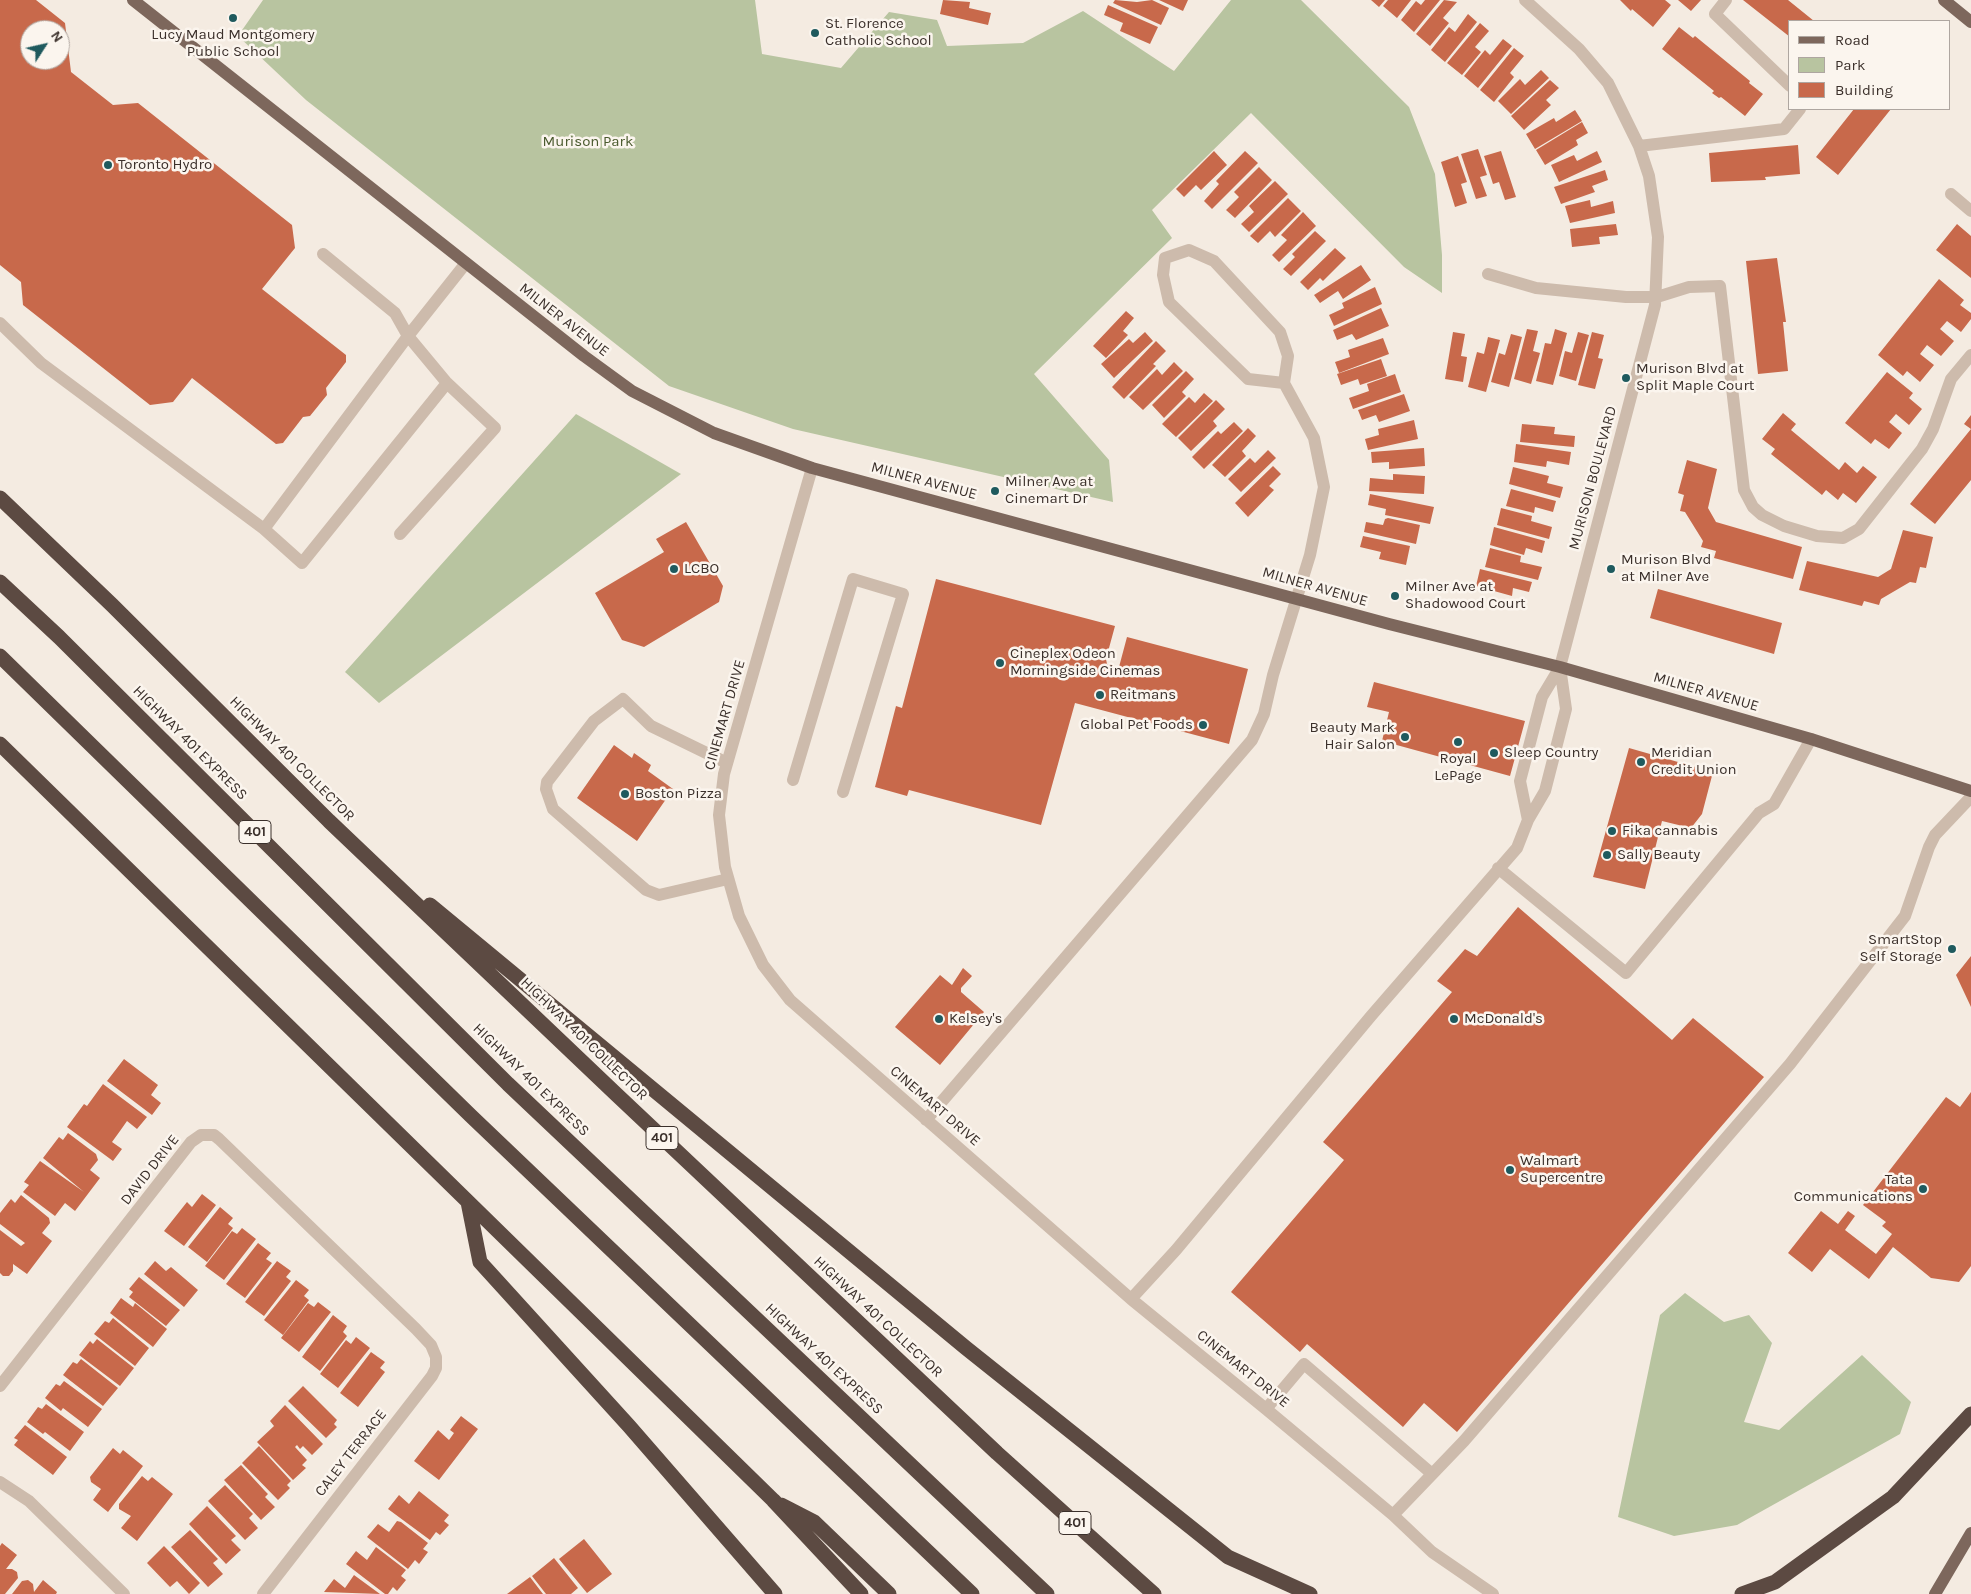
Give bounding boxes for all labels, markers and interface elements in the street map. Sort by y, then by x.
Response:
marker: Lucy Maud Montgomery Public School [227,12,239,24]
place label: St. Florence Catholic School [825,15,932,50]
north arrow [20,20,70,70]
legend [1788,20,1951,110]
place label: Lucy Maud Montgomery Public School [151,26,315,61]
marker: St. Florence Catholic School [809,27,821,39]
text: N [47,28,67,46]
text: Road [1835,31,1870,49]
text: Park [1835,56,1865,74]
text: Building [1835,81,1893,99]
park label: Murison Park [543,133,633,151]
place label: Toronto Hydro [118,156,212,174]
marker: Toronto Hydro [102,159,114,171]
street label: MILNER AVENUE [516,279,612,361]
place label: Murison Blvd at Split Maple Court [1636,360,1754,395]
marker: Murison Blvd at Split Maple Court [1620,372,1632,384]
street label: MURISON BOULEVARD [1565,404,1621,552]
street label: MILNER AVENUE [869,458,979,504]
place label: Milner Ave at Cinemart Dr [1005,473,1093,508]
marker: Milner Ave at Cinemart Dr [989,485,1001,497]
place label: Murison Blvd at Milner Ave [1621,551,1711,586]
place label: LCBO [684,560,719,578]
marker: LCBO [668,563,680,575]
street label: MILNER AVENUE [1260,563,1370,611]
marker: Murison Blvd at Milner Ave [1605,563,1617,575]
place label: Milner Ave at Shadowood Court [1405,578,1526,613]
marker: Milner Ave at Shadowood Court [1389,590,1401,602]
place label: Cineplex Odeon Morningside Cinemas [1010,645,1160,680]
marker: Cineplex Odeon Morningside Cinemas [994,657,1006,669]
street label: CINEMART DRIVE [701,658,749,772]
street label: MILNER AVENUE [1651,668,1761,716]
street label: HIGHWAY 401 EXPRESS [129,682,251,804]
place label: Reitmans [1110,686,1176,704]
marker: Reitmans [1094,689,1106,701]
street label: HIGHWAY 401 COLLECTOR [226,693,358,825]
place label: Global Pet Foods [1080,716,1193,734]
marker: Global Pet Foods [1197,719,1209,731]
place label: Beauty Mark Hair Salon [1310,719,1395,754]
marker: Beauty Mark Hair Salon [1399,731,1411,743]
marker: Royal LePage [1452,736,1464,748]
place label: Sleep Country [1504,744,1599,762]
place label: Meridian Credit Union [1651,744,1736,779]
marker: Sleep Country [1488,747,1500,759]
place label: Royal LePage [1434,750,1482,785]
marker: Meridian Credit Union [1635,756,1647,768]
place label: Boston Pizza [635,785,722,803]
marker: Boston Pizza [619,788,631,800]
road number: 401 [239,820,271,844]
place label: Fika cannabis [1622,822,1718,840]
marker: Fika cannabis [1606,825,1618,837]
place label: Sally Beauty [1617,846,1700,864]
marker: Sally Beauty [1601,849,1613,861]
place label: SmartStop Self Storage [1860,931,1942,966]
marker: SmartStop Self Storage [1946,943,1958,955]
street label: HIGHWAY 401 COLLECTOR [517,974,651,1104]
place label: Kelsey's [949,1010,1002,1028]
place label: McDonald's [1464,1010,1543,1028]
marker: Kelsey's [933,1013,945,1025]
marker: McDonald's [1448,1013,1460,1025]
street label: HIGHWAY 401 EXPRESS [469,1020,593,1140]
street label: CINEMART DRIVE [886,1062,984,1150]
road number: 401 [646,1126,678,1150]
street label: DAVID DRIVE [117,1131,183,1209]
place label: Walmart Supercentre [1520,1152,1603,1187]
marker: Walmart Supercentre [1504,1164,1516,1176]
place label: Tata Communications [1794,1171,1913,1206]
marker: Tata Communications [1917,1183,1929,1195]
street label: HIGHWAY 401 COLLECTOR [810,1253,946,1381]
street label: HIGHWAY 401 EXPRESS [761,1300,887,1418]
street label: CINEMART DRIVE [1193,1326,1293,1412]
street label: CALEY TERRACE [311,1406,391,1500]
road number: 401 [1059,1512,1091,1535]

